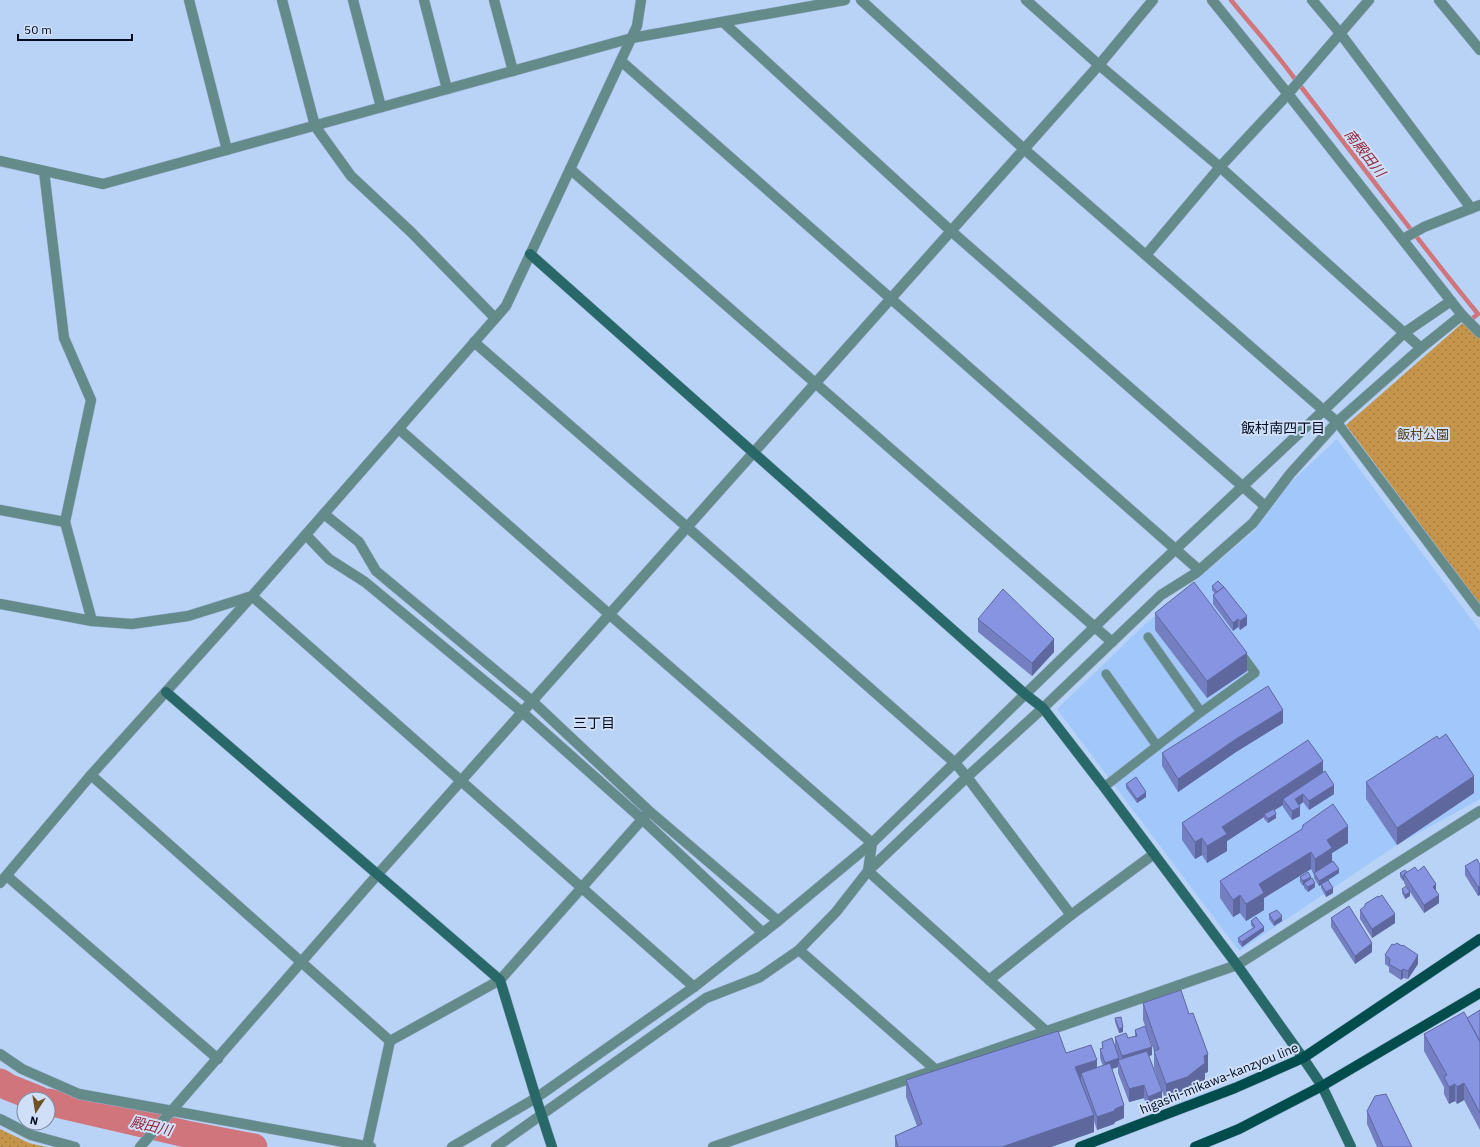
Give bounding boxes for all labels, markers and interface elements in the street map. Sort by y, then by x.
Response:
scale bar [18,16,132,42]
text: 50 m [24,22,52,37]
water label: 南殿田川 [1341,125,1391,182]
district label: 飯村南四丁目 [1241,419,1325,437]
park label: 飯村公園 [1397,426,1449,443]
district label: 三丁目 [573,714,615,732]
street label: higashi-mikawa-kanzyou line [1137,1039,1301,1118]
north arrow [16,1091,56,1131]
text: N [29,1113,39,1128]
water label: 殿田川 [129,1113,175,1140]

